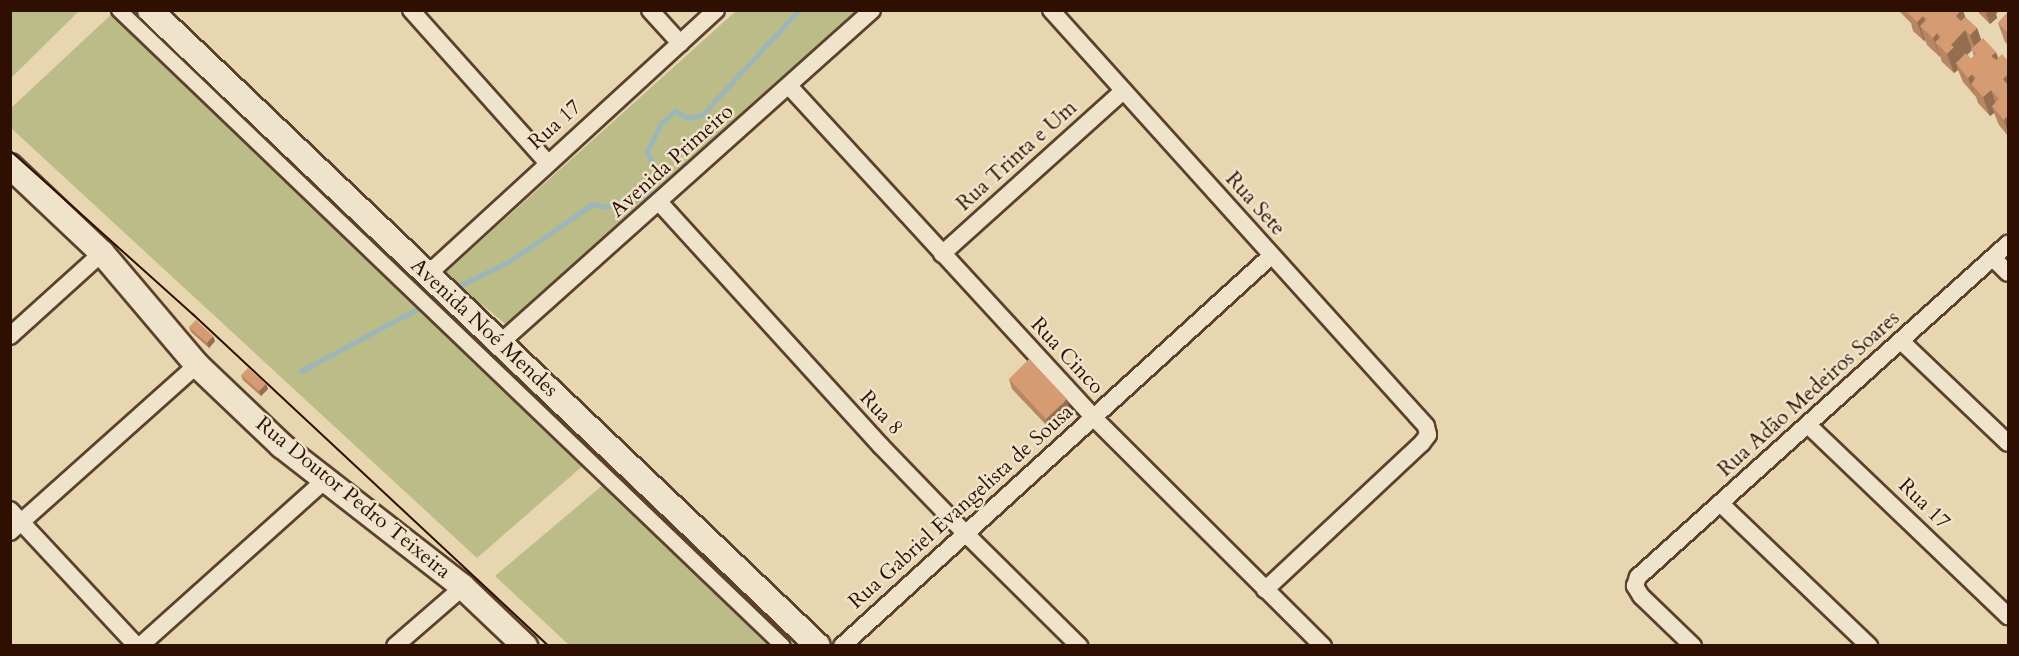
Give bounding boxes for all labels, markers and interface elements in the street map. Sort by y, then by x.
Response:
street label: Rua 17 [523,95,587,155]
street label: Rua Trinta e Um [952,95,1082,217]
street label: Avenida Primeiro [605,99,739,223]
street label: Rua Sete [1220,167,1290,241]
street label: Avenida Noé Mendes [405,253,563,403]
street label: Rua Adão Medeiros Soares [1713,306,1905,482]
street label: Rua Cinco [1025,312,1109,400]
street label: Rua 8 [854,386,908,440]
street label: Rua Gabriel Evangelista de Sousa [844,400,1078,614]
street label: Rua Doutor Pedro Teixeira [251,412,455,584]
street label: Rua 17 [1893,473,1955,535]

